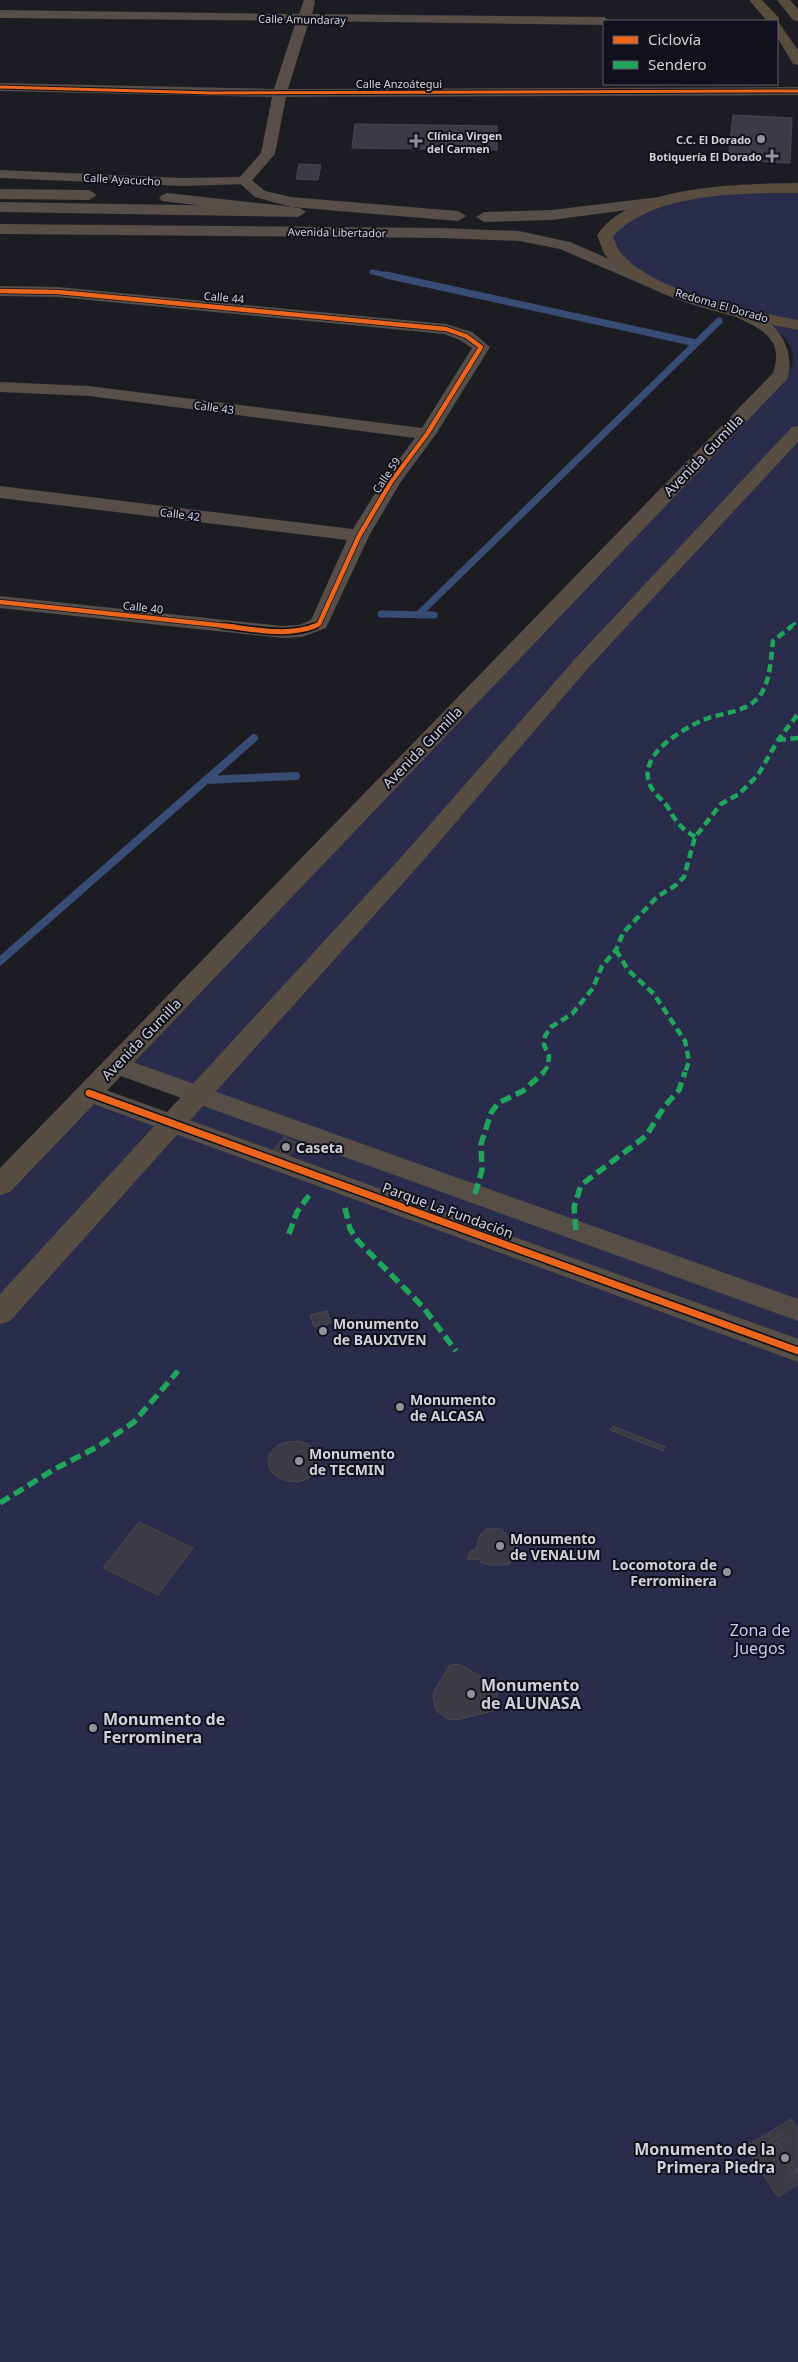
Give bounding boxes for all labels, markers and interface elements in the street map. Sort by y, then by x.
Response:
street label: Calle Amundaray [258,11,346,27]
legend [603,20,778,85]
text: Ciclovía [648,29,701,49]
text: Sendero [648,54,707,74]
street label: Calle Anzoátegui [356,76,442,91]
place label: Clínica Virgen del Carmen [427,128,502,156]
place label: C.C. El Dorado [676,132,751,147]
marker: C.C. El Dorado [755,133,767,145]
marker: Clínica Virgen del Carmen [409,134,423,148]
place label: Botiquería El Dorado [649,149,762,164]
marker: Botiquería El Dorado [766,150,778,162]
street label: Calle Ayacucho [83,169,161,189]
street label: Avenida Libertador [288,224,387,240]
street label: Redoma El Dorado [674,285,771,326]
street label: Calle 44 [203,288,246,306]
street label: Calle 43 [193,397,235,417]
street label: Avenida Gumilla [659,410,747,500]
street label: Calle 59 [368,454,404,496]
street label: Calle 42 [159,504,201,524]
street label: Calle 40 [122,597,164,617]
street label: Avenida Gumilla [378,702,466,792]
street label: Avenida Gumilla [97,994,185,1084]
place label: Caseta [296,1138,343,1157]
marker: Caseta [280,1141,292,1153]
street label: Parque La Fundación [380,1177,516,1243]
place label: Monumento de BAUXIVEN [333,1314,427,1349]
marker: Monumento de BAUXIVEN [317,1325,329,1337]
place label: Monumento de ALCASA [410,1390,496,1425]
marker: Monumento de ALCASA [394,1401,406,1413]
place label: Monumento de TECMIN [309,1444,395,1479]
marker: Monumento de TECMIN [293,1455,305,1467]
place label: Monumento de VENALUM [510,1529,600,1564]
marker: Monumento de VENALUM [494,1540,506,1552]
place label: Locomotora de Ferrominera [612,1555,717,1590]
marker: Locomotora de Ferrominera [721,1566,733,1578]
park label: Zona de Juegos [730,1619,790,1659]
place label: Monumento de ALUNASA [481,1674,582,1714]
marker: Monumento de ALUNASA [465,1688,477,1700]
place label: Monumento de Ferrominera [103,1708,225,1748]
marker: Monumento de Ferrominera [87,1722,99,1734]
place label: Monumento de la Primera Piedra [634,2138,775,2178]
marker: Monumento de la Primera Piedra [779,2152,791,2164]

